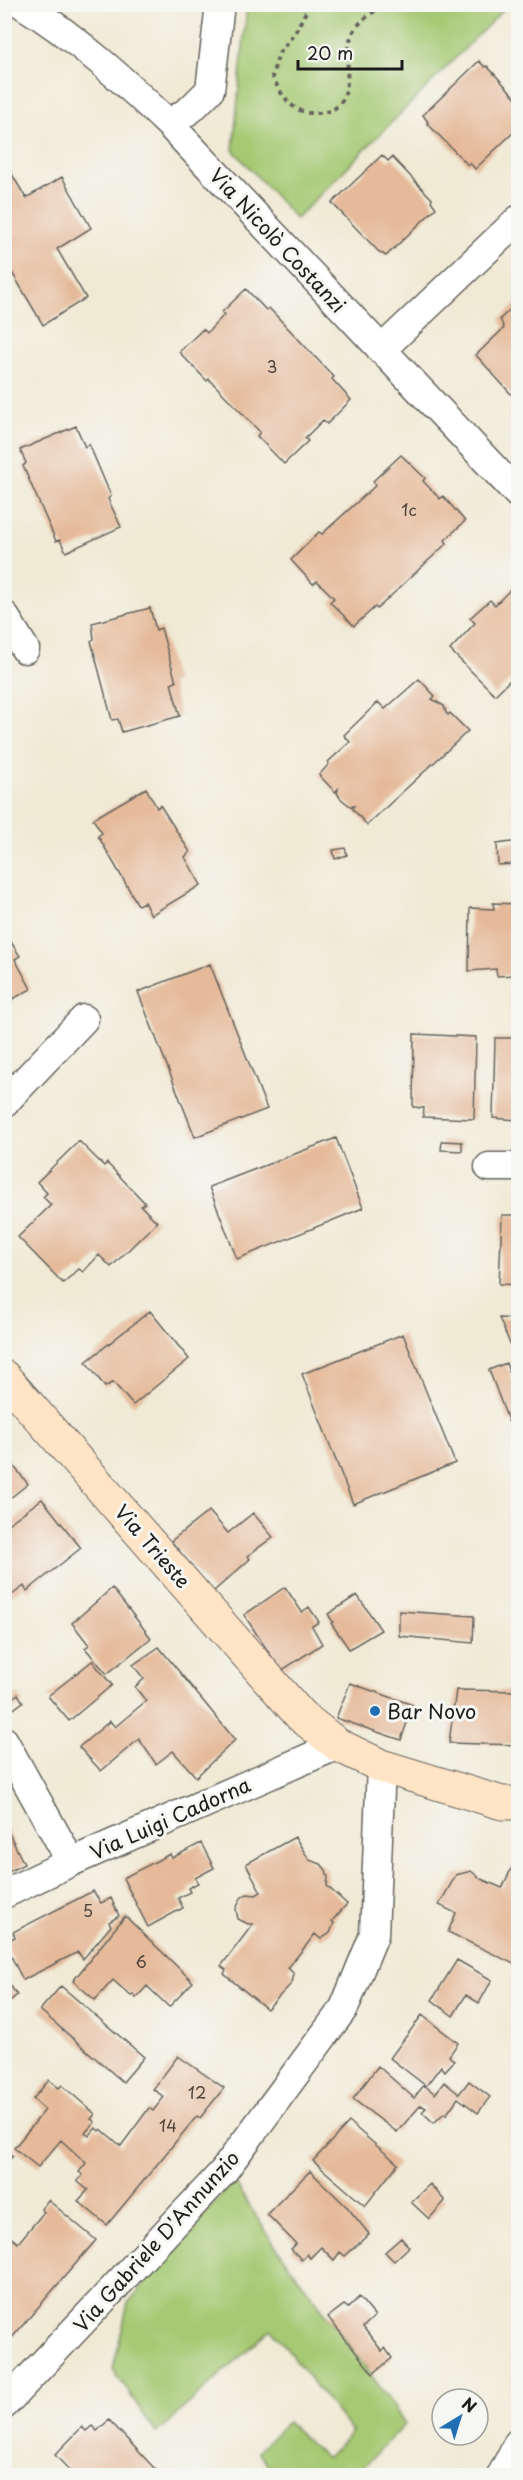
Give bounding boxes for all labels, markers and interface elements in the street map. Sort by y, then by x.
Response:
scale bar [298,33,402,71]
text: 20 m [307,39,353,66]
street label: Via Nicolò Costanzi [203,161,353,319]
house number: 3 [267,354,277,378]
house number: 1c [401,497,417,521]
street label: Via Trieste [108,1497,198,1595]
place label: Bar Novo [387,1696,476,1726]
marker: Bar Novo [368,1704,382,1718]
street label: Via Luigi Cadorna [85,1769,255,1867]
house number: 5 [83,1898,93,1922]
house number: 6 [135,1949,147,1973]
house number: 12 [188,2080,206,2104]
house number: 14 [159,2113,177,2137]
street label: Via Gabriele D'Annunzio [66,2143,246,2339]
north arrow [430,2387,490,2447]
text: N [457,2391,482,2418]

